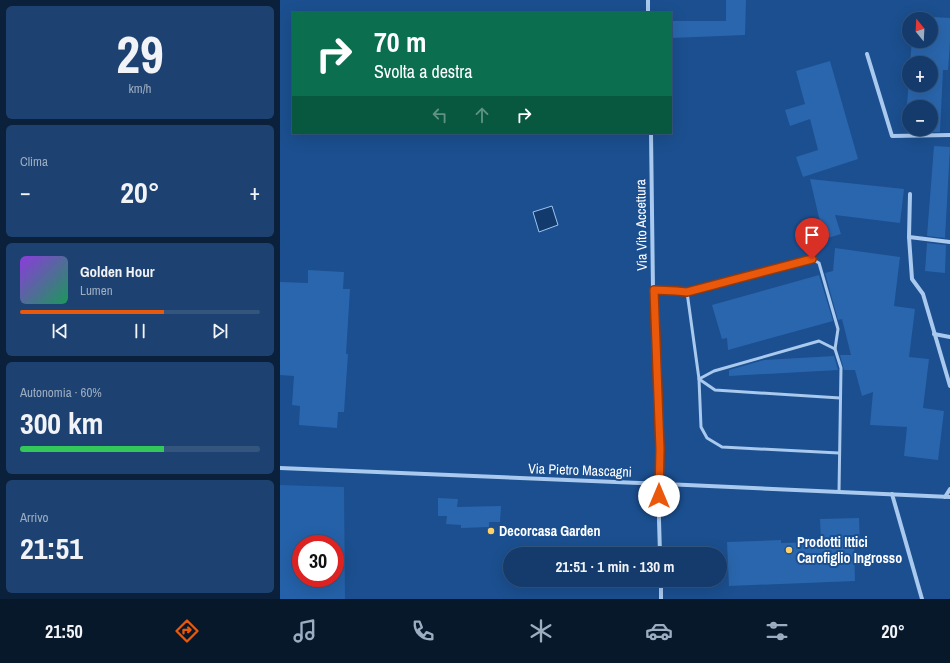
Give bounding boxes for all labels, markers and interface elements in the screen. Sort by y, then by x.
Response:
north arrow [902,12,938,48]
map controls [902,12,938,136]
text: 29 [116,19,164,89]
text: 70 m [374,23,426,61]
icon: right [308,28,360,80]
button: + [902,56,938,92]
text: Svolta a destra [374,59,472,84]
text: km/h [128,80,152,97]
button: − [902,100,938,136]
icon: left [429,104,451,126]
icon: ahead [471,104,493,126]
icon: right [513,104,535,126]
text: Clima [20,153,48,170]
text: 20° [120,172,160,212]
text: − [20,177,31,207]
text: + [249,177,260,207]
street label: Via Vito Accettura [631,178,651,271]
pin [795,218,829,259]
icon: arrive [801,224,823,246]
text: Golden Hour [80,261,155,282]
text: Lumen [80,282,113,299]
icon: previous [49,320,71,342]
icon: pause [129,320,151,342]
icon: next [209,320,231,342]
text: Autonomia · 60% [20,384,102,401]
text: 300 km [20,403,103,443]
street label: Via Pietro Mascagni [528,459,632,481]
position arrow [638,475,680,517]
text: Arrivo [20,509,48,526]
place label: Decorcasa Garden [499,522,600,540]
marker: Decorcasa Garden [486,526,496,536]
text: 21:51 [20,528,83,568]
place label: Prodotti Ittici Carofiglio Ingrosso [797,533,902,567]
speed limit sign: 30 [292,535,344,587]
marker: Prodotti Ittici Carofiglio Ingrosso [784,545,794,555]
text: 21:51 · 1 min · 130 m [556,556,674,577]
icon: directions [173,617,201,645]
icon: music [291,617,319,645]
icon: phone [409,617,437,645]
icon: climate [527,617,555,645]
icon: car [645,617,673,645]
icon: filters [763,617,791,645]
text: 21:50 [45,619,83,644]
text: 20° [881,619,905,644]

